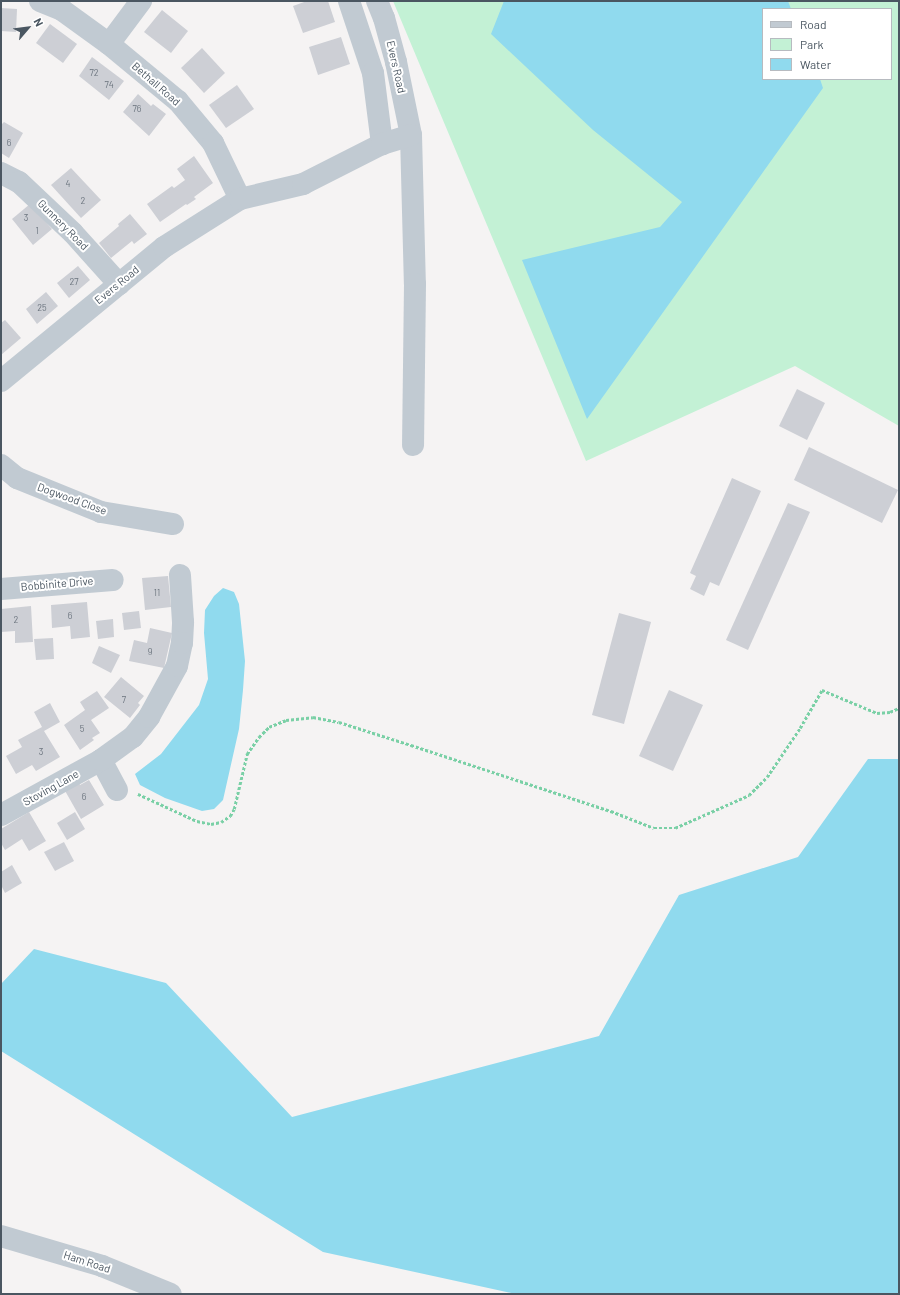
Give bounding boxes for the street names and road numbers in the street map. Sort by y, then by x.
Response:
street label: Evers Road [384,40,408,94]
street label: Bethall Road [129,59,183,109]
street label: Gunnery Road [35,197,91,253]
street label: Evers Road [92,263,142,307]
street label: Dogwood Close [35,480,109,518]
street label: Bobbinite Drive [20,574,94,594]
street label: Stoving Lane [21,767,81,809]
street label: Ham Road [62,1248,112,1276]

